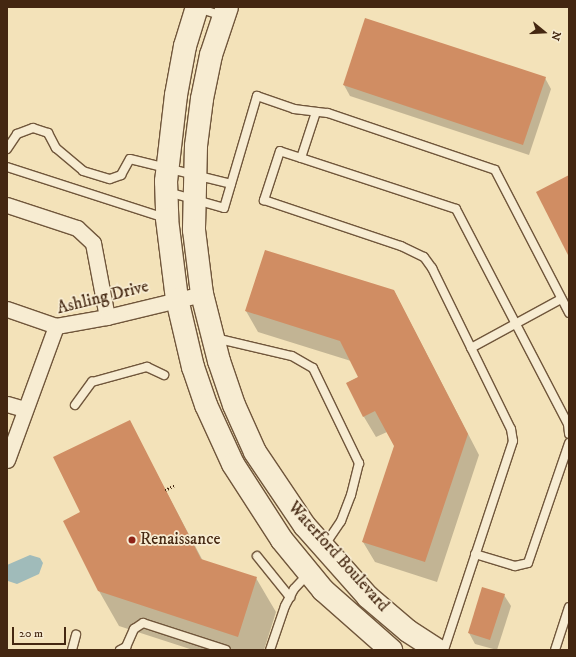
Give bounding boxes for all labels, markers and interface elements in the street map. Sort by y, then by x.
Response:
north arrow [524,12,564,52]
text: N [547,29,563,42]
street label: Ashling Drive [55,277,151,319]
street label: Waterford Boulevard [283,498,393,616]
place label: Renaissance [140,530,221,550]
marker: Renaissance [127,535,137,545]
scale bar [14,619,68,645]
text: 20 m [19,626,43,641]

